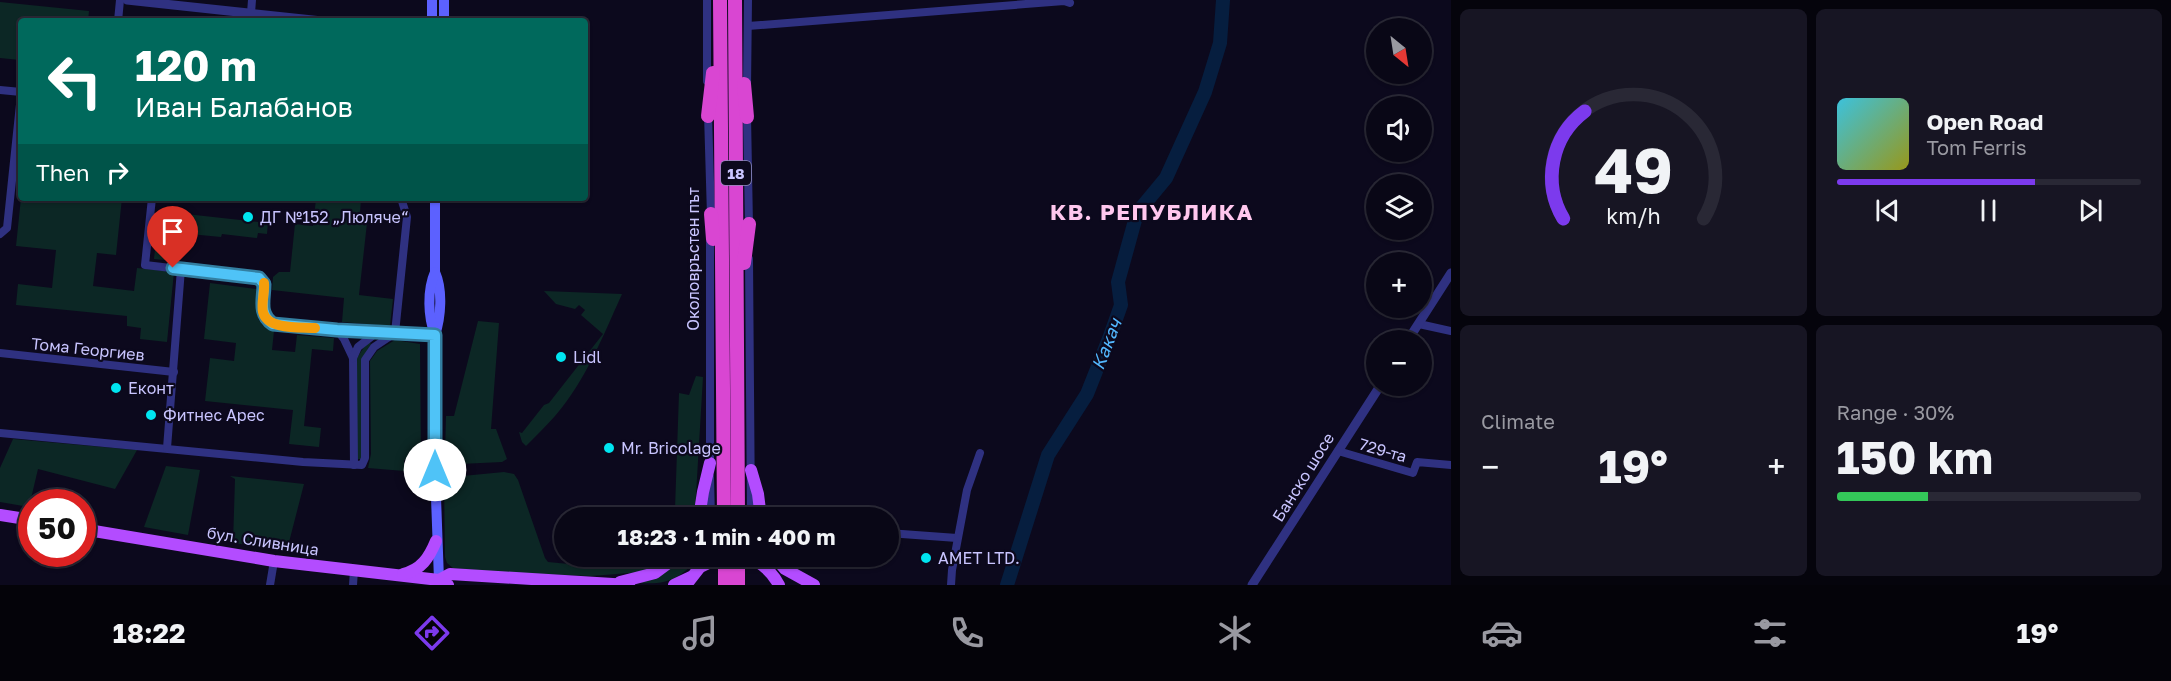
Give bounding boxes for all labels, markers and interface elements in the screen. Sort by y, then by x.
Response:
north arrow [1366,18,1432,84]
map controls [1366,18,1432,396]
text: 120 m [135,40,257,90]
icon: left [36,42,114,120]
text: Иван Балабанов [135,91,353,123]
button: sound [1366,96,1432,162]
text: Open Road [1927,108,2043,135]
text: 49 [1594,133,1673,208]
text: Tom Ferris [1927,135,2027,159]
icon: right [101,156,134,189]
text: Then [36,159,89,186]
road number: 18 [721,161,751,185]
button: layers [1366,174,1432,240]
street label: Околовръстен път [683,187,703,331]
icon: previous [1871,194,1904,227]
icon: pause [1972,194,2005,227]
icon: next [2074,194,2107,227]
district label: КВ. РЕПУБЛИКА [1050,198,1254,225]
text: km/h [1606,204,1661,230]
pin [147,206,198,268]
place label: ДГ №152 „Люляче“ [260,207,408,227]
marker: ДГ №152 „Люляче“ [241,210,255,224]
icon: arrive [156,215,189,248]
button: + [1366,252,1432,318]
water label: Какач [1086,314,1126,373]
button: − [1366,330,1432,396]
street label: Тома Георгиев [30,333,146,365]
place label: Lidl [573,347,601,367]
marker: Lidl [554,350,568,364]
place label: Еконт [128,378,174,398]
marker: Еконт [109,381,123,395]
text: Range · 30% [1837,400,1954,424]
place label: Фитнес Арес [163,405,265,425]
marker: Фитнес Арес [144,408,158,422]
text: Climate [1481,409,1555,433]
street label: Банско шосе [1268,429,1338,525]
text: 150 km [1837,430,1993,484]
street label: 729-та [1357,434,1409,466]
position arrow [403,438,467,502]
place label: Mr. Bricolage [621,438,721,458]
text: 19° [1599,439,1668,493]
marker: Mr. Bricolage [602,441,616,455]
text: − [1481,447,1499,486]
text: + [1767,447,1786,486]
speed limit sign: 50 [18,489,96,567]
street label: бул. Сливница [206,522,320,560]
text: 18:23 · 1 min · 400 m [618,523,835,550]
place label: AMET LTD. [938,548,1020,568]
marker: AMET LTD. [919,551,933,565]
icon: directions [411,612,453,654]
icon: music [679,612,721,654]
icon: phone [946,612,988,654]
icon: climate [1214,612,1256,654]
icon: car [1481,612,1523,654]
icon: filters [1749,612,1791,654]
text: 18:22 [113,617,186,649]
text: 19° [2017,617,2058,649]

